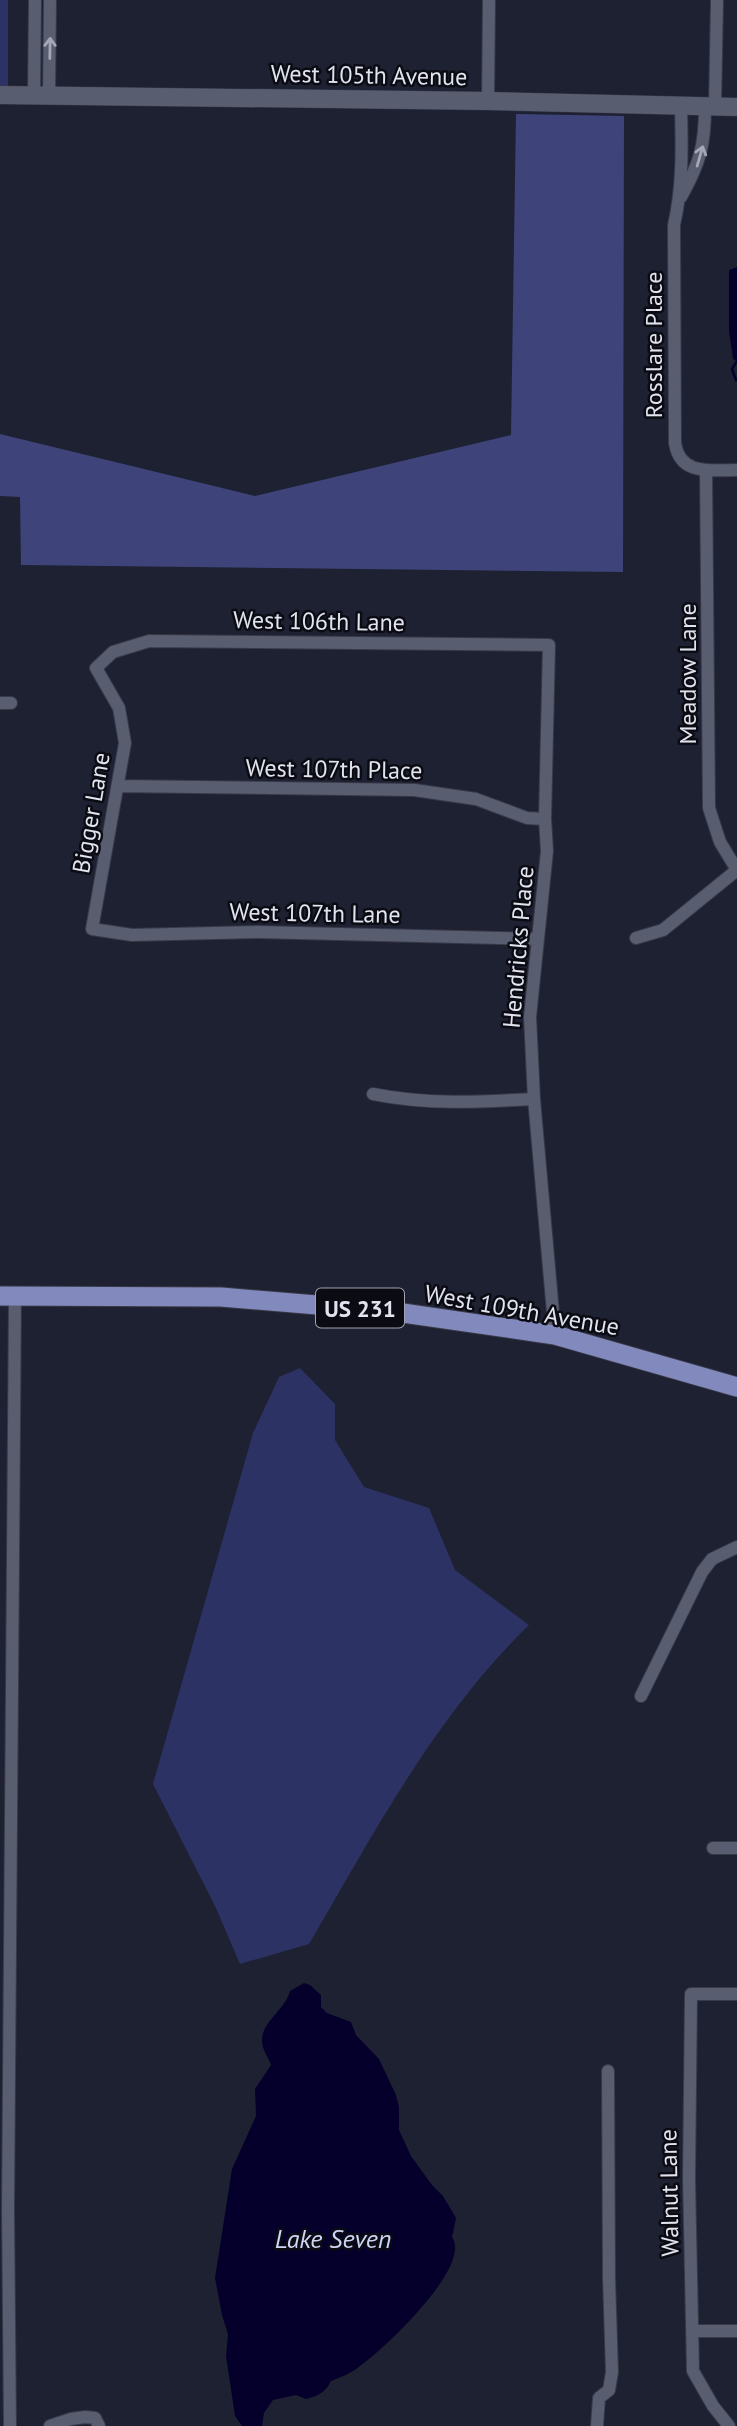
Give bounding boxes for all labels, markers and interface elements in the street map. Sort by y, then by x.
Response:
one-way arrow [43,37,57,60]
street label: West 105th Avenue [270,58,468,92]
one-way arrow [695,145,708,167]
street label: Rosslare Place [638,272,669,418]
street label: Meadow Lane [672,603,703,745]
street label: West 106th Lane [233,604,405,638]
street label: Bigger Lane [65,750,117,876]
street label: West 107th Place [245,752,423,786]
street label: Hendricks Place [495,865,541,1029]
street label: West 107th Lane [229,896,401,930]
street label: West 109th Avenue [422,1278,622,1342]
road number: US 231 [316,1288,404,1328]
street label: Walnut Lane [652,2129,686,2257]
water label: Lake Seven [275,2222,391,2255]

